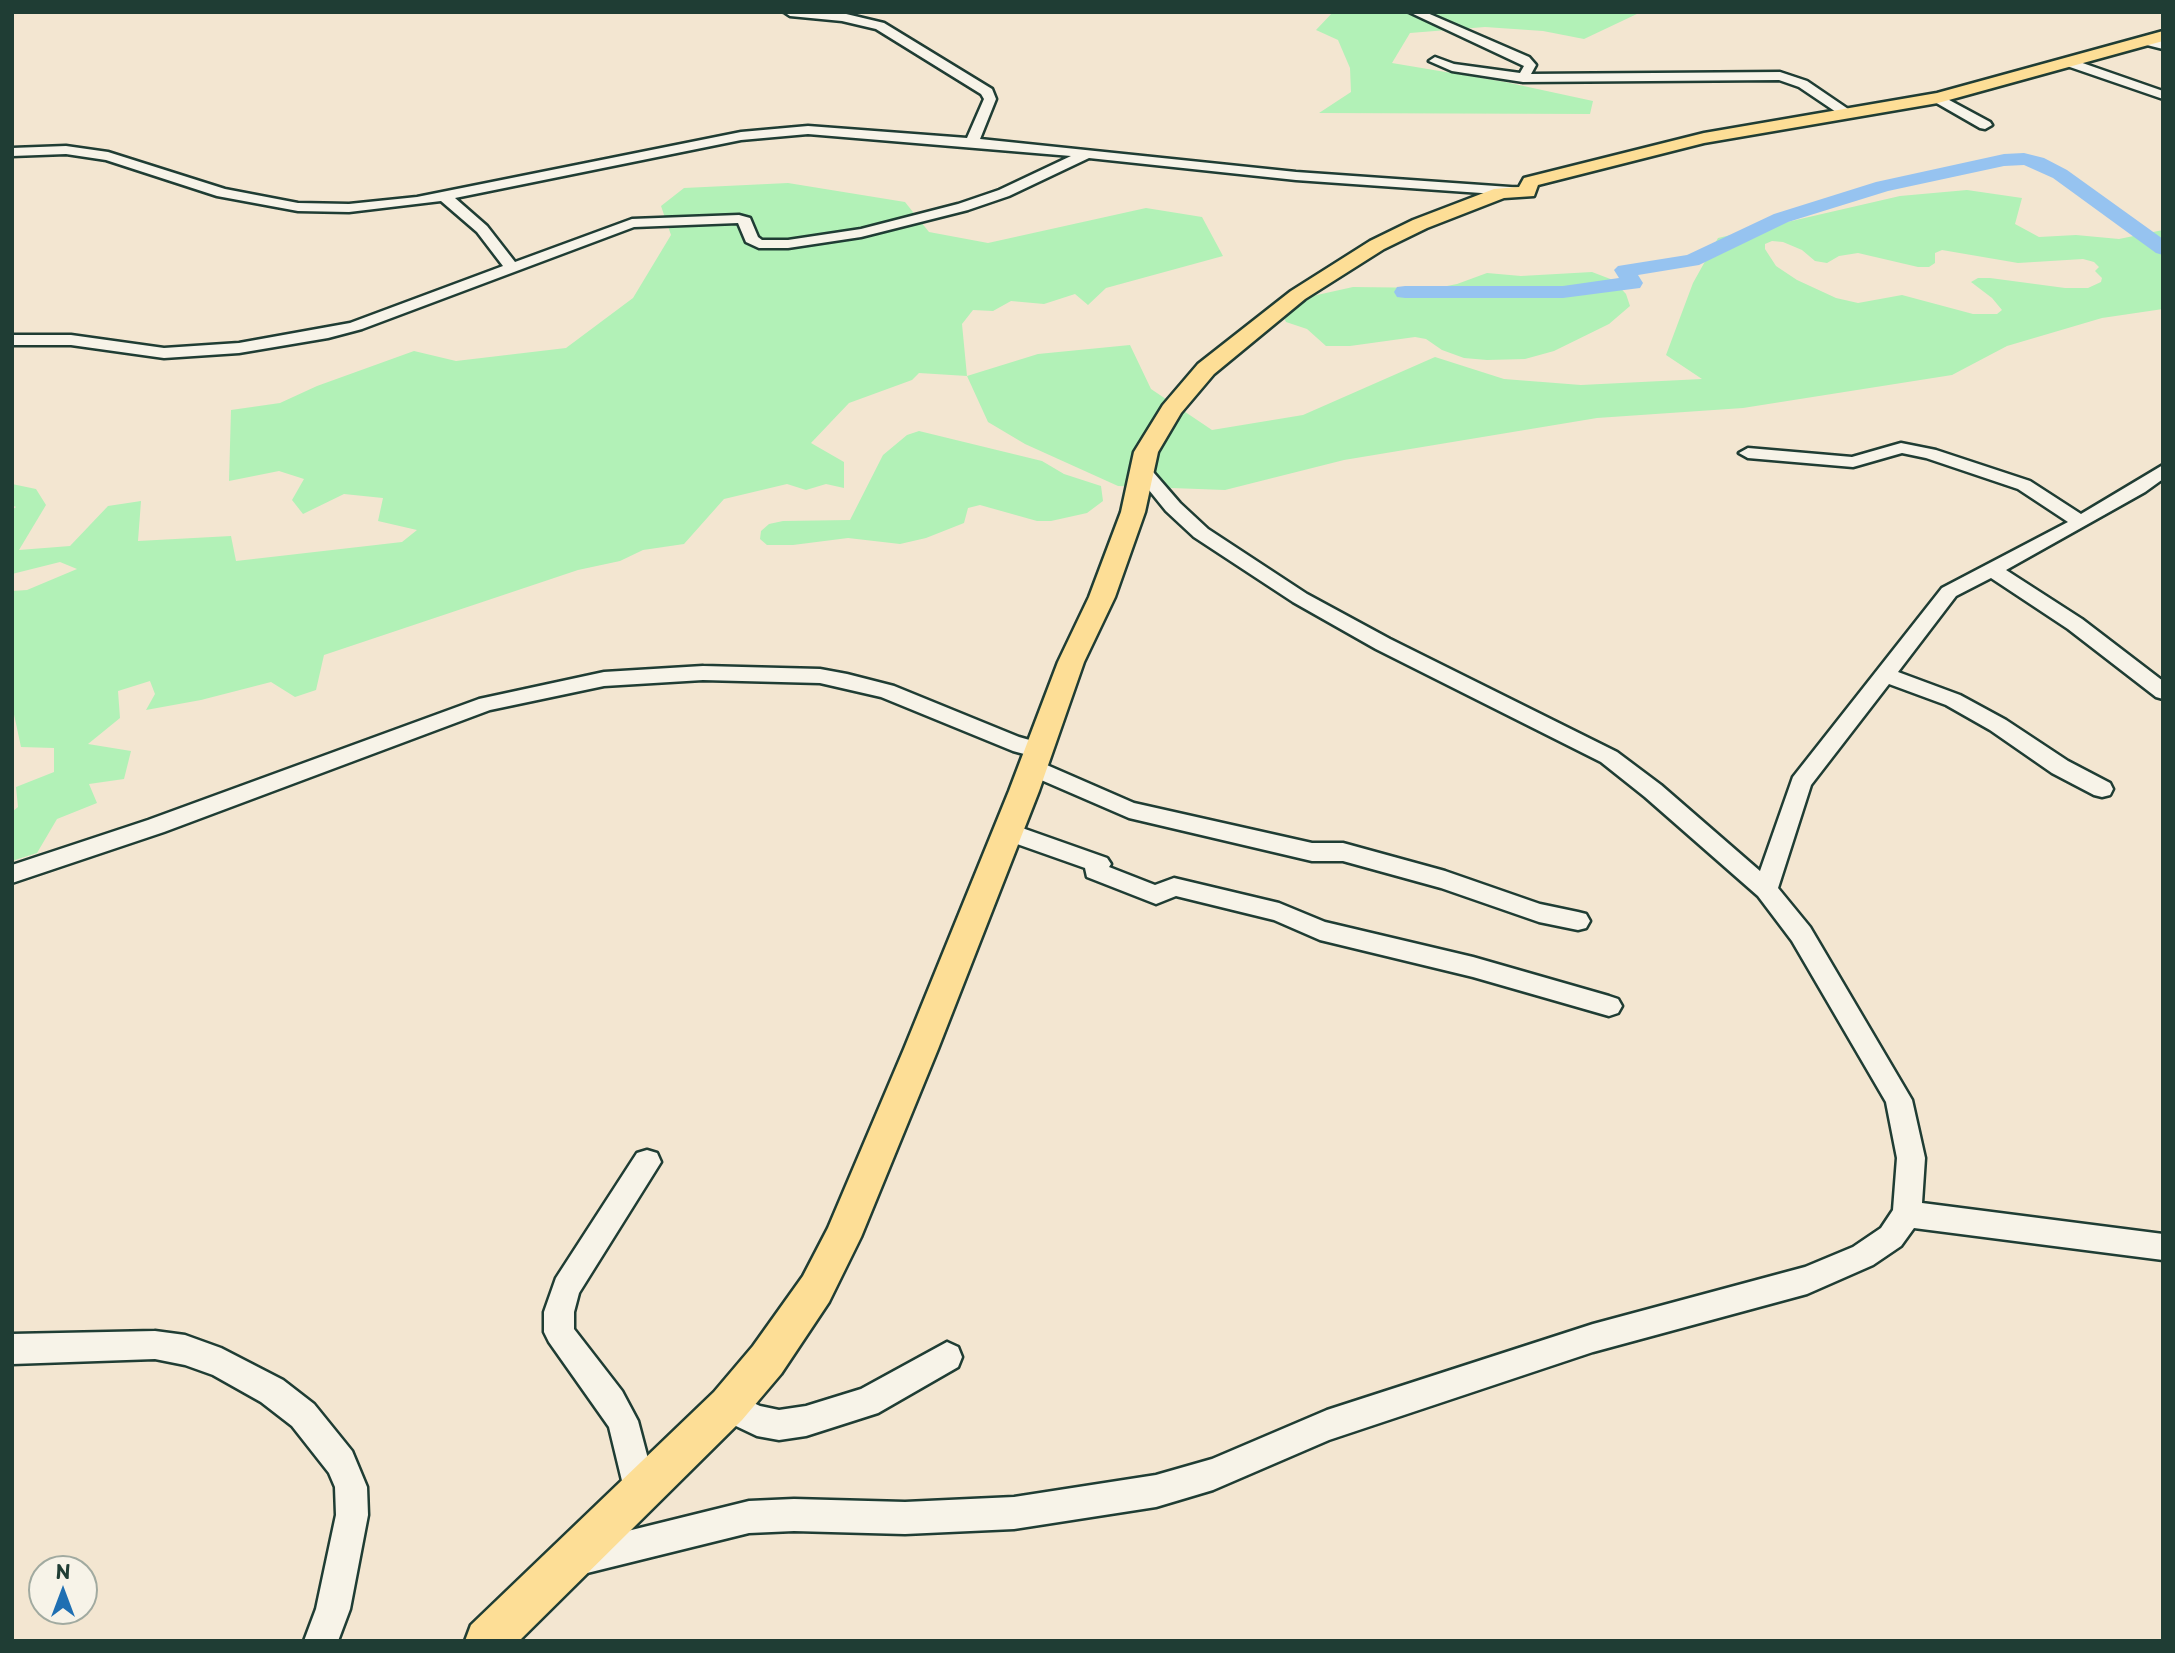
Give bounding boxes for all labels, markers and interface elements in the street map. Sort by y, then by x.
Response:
north arrow [28,1555,98,1625]
text: N [55,1557,71,1585]

